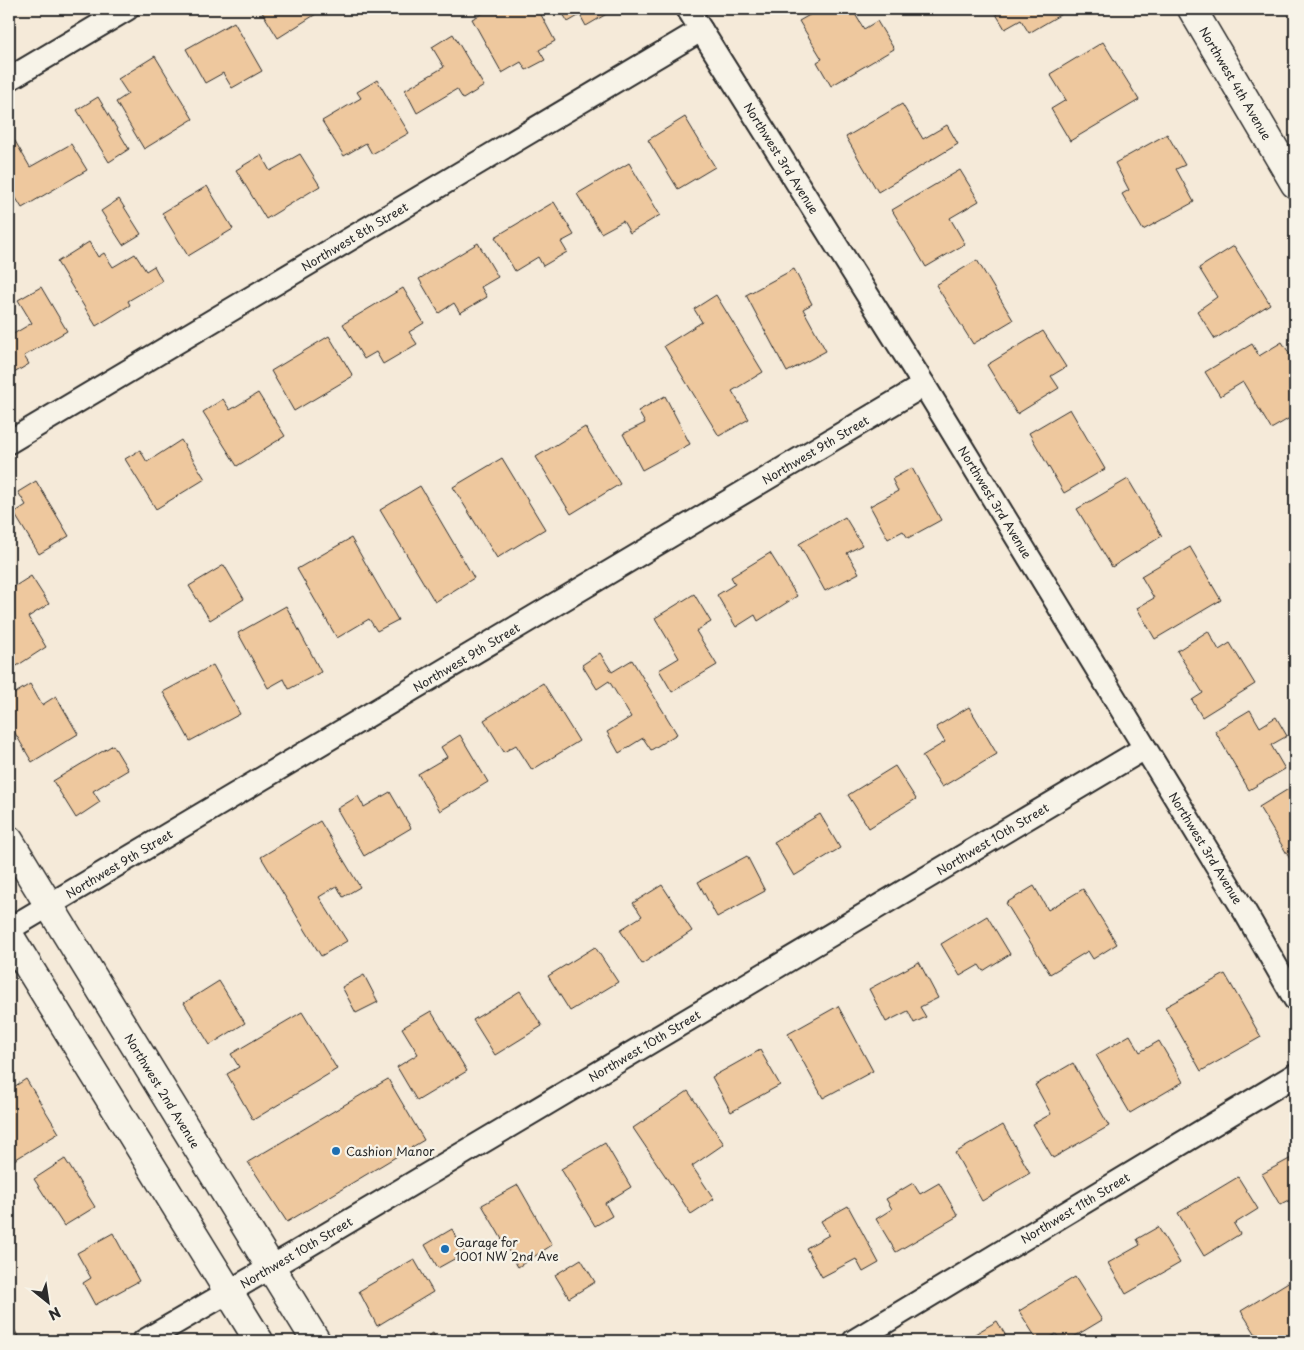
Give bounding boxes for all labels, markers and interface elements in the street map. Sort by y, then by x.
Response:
street label: Northwest 4th Avenue [1195,23,1276,144]
street label: Northwest 3rd Avenue [740,99,824,218]
street label: Northwest 8th Street [298,197,411,275]
street label: Northwest 9th Street [758,411,872,488]
street label: Northwest 3rd Avenue [954,443,1037,562]
street label: Northwest 9th Street [409,618,523,696]
street label: Northwest 3rd Avenue [1165,788,1247,908]
street label: Northwest 10th Street [933,798,1052,879]
street label: Northwest 9th Street [62,825,176,902]
street label: Northwest 10th Street [585,1005,704,1086]
street label: Northwest 2nd Avenue [121,1030,205,1151]
place label: Cashion Manor [346,1142,435,1160]
marker: Cashion Manor [330,1145,342,1157]
street label: Northwest 11th Street [1017,1168,1133,1248]
street label: Northwest 10th Street [236,1212,356,1292]
place label: Garage for 1001 NW 2nd Ave [455,1233,559,1265]
marker: Garage for 1001 NW 2nd Ave [439,1243,451,1255]
north arrow [22,1278,72,1328]
text: N [45,1302,65,1326]

